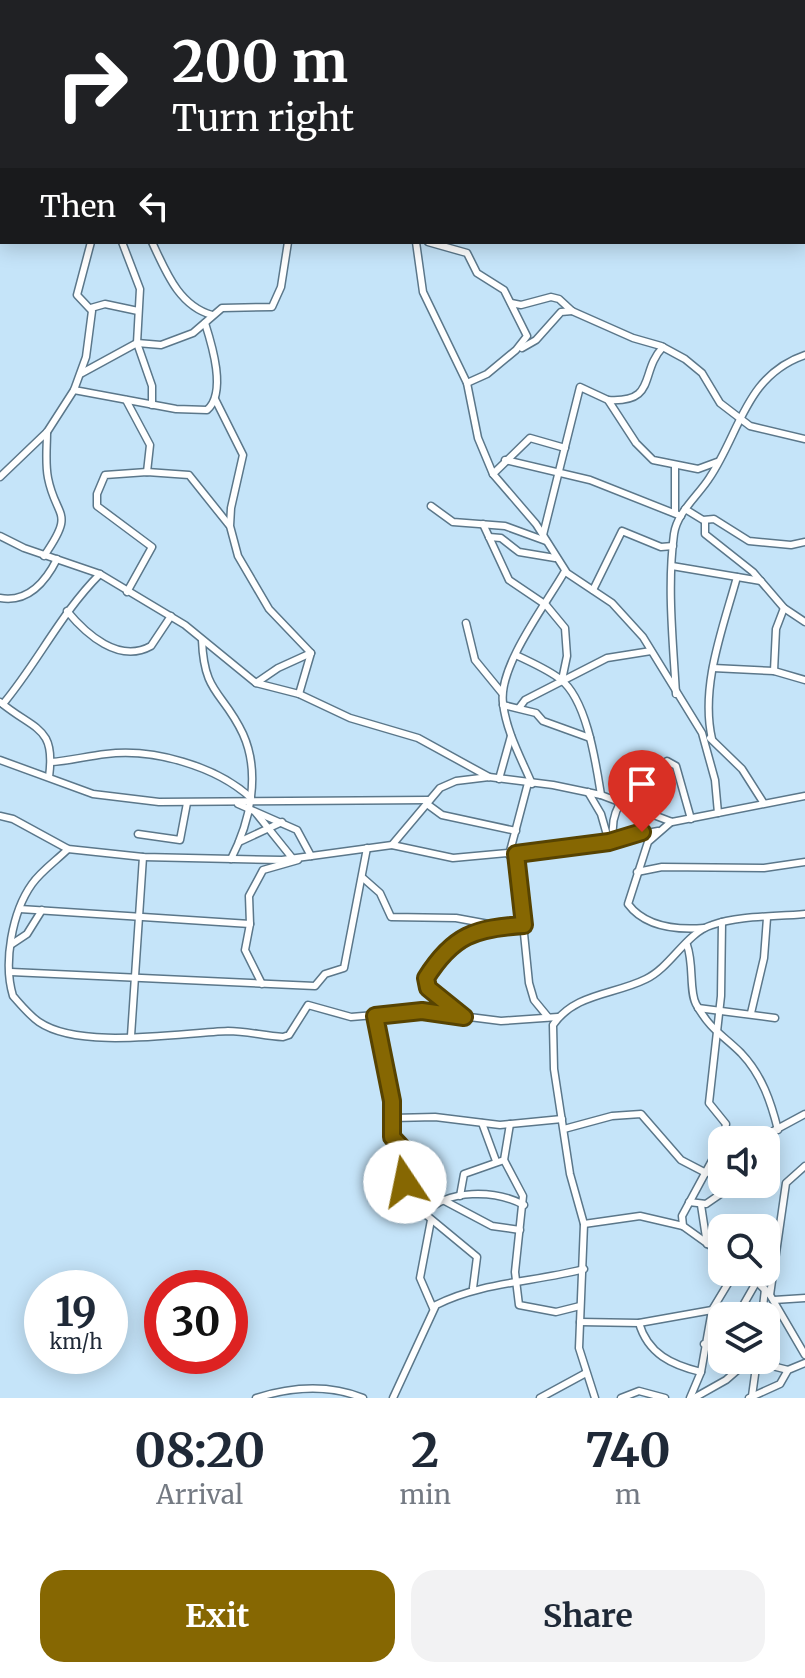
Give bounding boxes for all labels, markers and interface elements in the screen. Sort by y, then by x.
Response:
text: 200 m [172,27,348,97]
icon: right [40,32,144,136]
text: Turn right [172,96,354,141]
icon: left [132,184,176,228]
text: Then [40,187,116,225]
pin [608,750,676,832]
icon: arrive [620,762,664,806]
map controls [708,1126,780,1374]
button: sound [708,1126,780,1198]
position arrow [363,1140,447,1224]
button: search [708,1214,780,1286]
speed limit sign: 30 [144,1270,248,1374]
text: 19 [55,1287,97,1337]
button: layers [708,1302,780,1374]
text: km/h [50,1329,102,1354]
text: 08:20 [134,1420,265,1480]
text: 2 [411,1420,439,1480]
text: 740 [585,1420,671,1480]
text: Arrival [156,1478,243,1511]
text: min [399,1478,451,1511]
text: m [615,1478,641,1511]
button: Exit [40,1570,395,1662]
button: Share [411,1570,765,1662]

